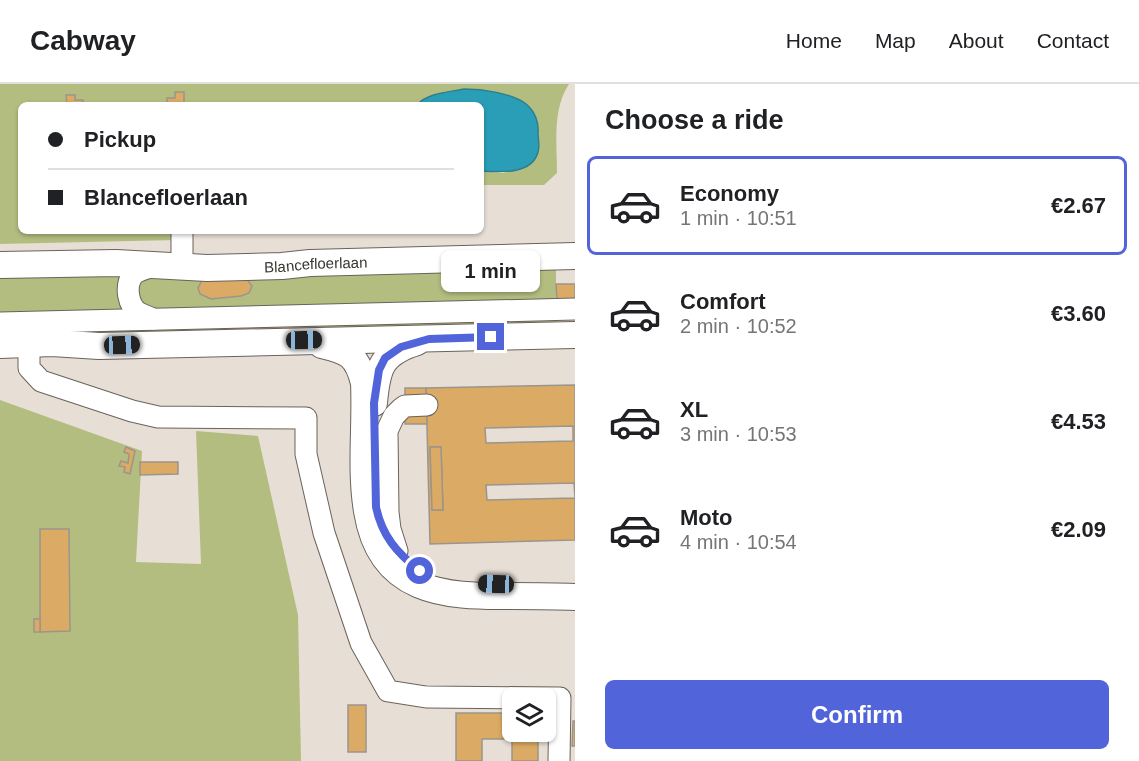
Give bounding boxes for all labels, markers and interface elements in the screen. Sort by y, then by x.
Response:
text: Cabway [30,25,136,56]
text: Home [786,29,842,52]
text: Map [875,29,916,52]
text: About [949,29,1004,52]
text: Contact [1037,29,1109,52]
text: Choose a ride [605,105,784,135]
text: Pickup [84,127,156,152]
icon: car [608,179,662,233]
text: Economy [680,181,779,206]
text: Blancefloerlaan [84,185,248,210]
text: €2.67 [1051,193,1106,218]
text: 1 min · 10:51 [680,207,797,229]
callout: 1 min [442,250,540,292]
street label: Blancefloerlaan [264,253,368,275]
text: 1 min [464,260,517,282]
icon: car [608,287,662,341]
text: Comfort [680,289,766,314]
text: €3.60 [1051,301,1106,326]
text: 2 min · 10:52 [680,315,797,337]
route end [477,323,504,350]
car [286,331,322,349]
car [104,335,140,355]
icon: car [608,395,662,449]
text: XL [680,397,708,422]
text: €4.53 [1051,409,1106,434]
text: 3 min · 10:53 [680,423,797,445]
icon: car [608,503,662,557]
text: Moto [680,505,733,530]
text: €2.09 [1051,517,1106,542]
text: 4 min · 10:54 [680,531,797,553]
route start [406,557,433,584]
car [478,574,514,594]
button: Confirm [605,680,1109,749]
map controls [502,688,556,742]
button: layers [502,688,556,742]

